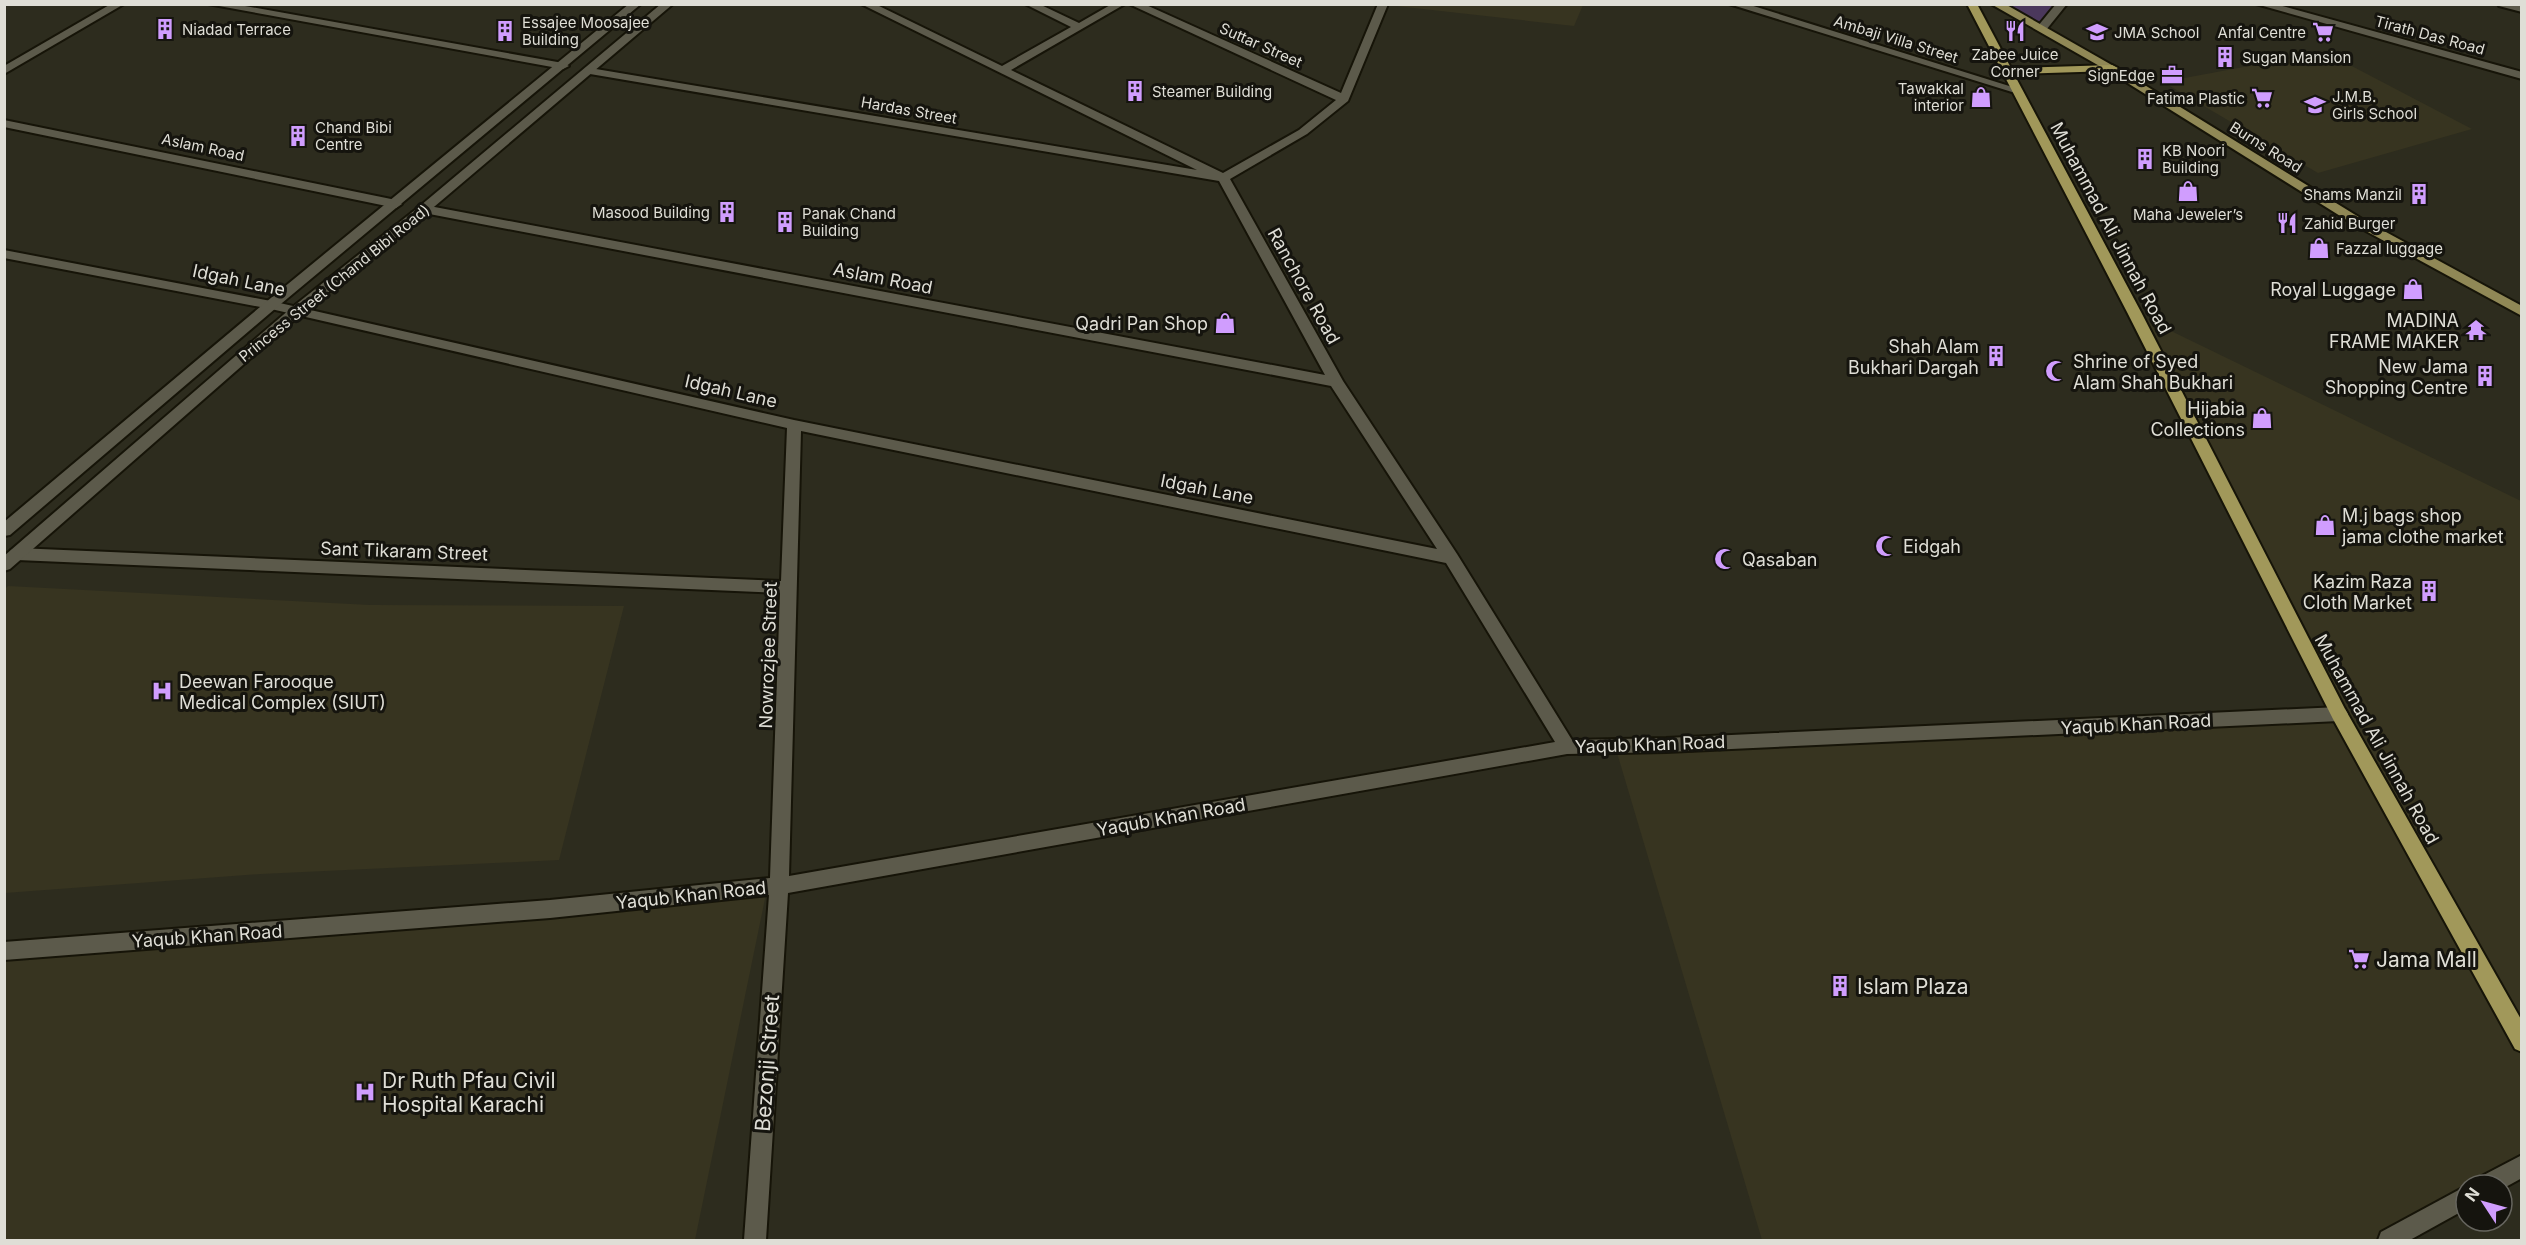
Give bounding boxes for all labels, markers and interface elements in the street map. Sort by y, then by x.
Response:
street label: Ambaji Villa Street [1832,11,1961,67]
street label: Tirath Das Road [2373,11,2487,59]
place label: Essajee Moosajee Building [522,13,650,49]
building icon: Niadad Terrace [153,17,177,41]
street label: Suttar Street [1217,18,1305,72]
building icon: Essajee Moosajee Building [493,19,517,43]
restaurant icon: Zabee Juice Corner [2003,19,2027,43]
place label: Niadad Terrace [182,20,291,39]
school or university icon: JMA School [2085,20,2109,44]
supermarket icon: Anfal Centre [2311,20,2335,44]
place label: JMA School [2114,23,2199,42]
place label: Anfal Centre [2218,23,2306,42]
place label: Zabee Juice Corner [1971,45,2059,81]
building icon: Sugan Mansion [2213,45,2237,69]
place label: Sugan Mansion [2242,48,2351,67]
office icon: SignEdge [2160,63,2184,87]
place label: SignEdge [2088,66,2155,85]
building icon: Steamer Building [1123,79,1147,103]
place label: Tawakkal interior [1898,79,1964,115]
place label: Steamer Building [1152,82,1272,101]
shop icon: Tawakkal interior [1969,85,1993,109]
supermarket icon: Fatima Plastic [2250,86,2274,110]
place label: J.M.B. Girls School [2332,87,2417,123]
place label: Fatima Plastic [2147,89,2245,108]
street label: Hardas Street [860,92,959,128]
school or university icon: J.M.B. Girls School [2303,93,2327,117]
street label: Burns Road [2226,117,2306,177]
place label: Chand Bibi Centre [315,118,392,154]
street label: Muhammad Ali Jinnah Road [2046,119,2176,337]
building icon: Chand Bibi Centre [286,124,310,148]
street label: Aslam Road [160,129,246,165]
place label: KB Noori Building [2162,141,2225,177]
building icon: KB Noori Building [2133,147,2157,171]
shop icon: Maha Jeweler’s [2176,179,2200,203]
building icon: Shams Manzil [2407,182,2431,206]
place label: Shams Manzil [2303,185,2402,204]
street label: Princess Street (Chand Bibi Road) [235,200,433,366]
building icon: Masood Building [715,200,739,224]
place label: Masood Building [592,203,710,222]
place label: Panak Chand Building [802,204,896,240]
place label: Maha Jeweler’s [2133,205,2243,224]
building icon: Panak Chand Building [773,210,797,234]
restaurant icon: Zahid Burger [2275,211,2299,235]
place label: Zahid Burger [2304,214,2396,233]
street label: Ranchore Road [1263,224,1345,348]
shop icon: Fazzal luggage [2307,236,2331,260]
place label: Fazzal luggage [2336,239,2443,258]
street label: Aslam Road [832,258,934,298]
street label: Idgah Lane [191,260,287,300]
shop icon: Royal Luggage [2401,277,2425,301]
place label: Royal Luggage [2270,279,2396,300]
place label: MADINA FRAME MAKER [2329,310,2459,352]
shop icon: Qadri Pan Shop [1213,311,1237,335]
place label: Qadri Pan Shop [1075,313,1208,334]
temple icon: MADINA FRAME MAKER [2464,318,2488,342]
place label: Shah Alam Bukhari Dargah [1848,336,1979,378]
building icon: Shah Alam Bukhari Dargah [1984,344,2008,368]
place label: Shrine of Syed Alam Shah Bukhari [2073,351,2233,393]
place label: New Jama Shopping Centre [2325,356,2468,398]
mosque icon: Shrine of Syed Alam Shah Bukhari [2044,359,2068,383]
building icon: New Jama Shopping Centre [2473,364,2497,388]
street label: Idgah Lane [683,370,779,412]
place label: Hijabia Collections [2150,398,2245,440]
shop icon: Hijabia Collections [2250,406,2274,430]
street label: Idgah Lane [1159,470,1255,508]
place label: M.j bags shop jama clothe market [2341,505,2504,547]
shop icon: M.j bags shop jama clothe market [2313,513,2337,537]
mosque icon: Eidgah [1874,534,1898,558]
place label: Eidgah [1903,536,1961,557]
street label: Sant Tikaram Street [320,538,488,564]
mosque icon: Qasaban [1713,547,1737,571]
place label: Qasaban [1742,549,1817,570]
place label: Kazim Raza Cloth Market [2303,571,2412,613]
building icon: Kazim Raza Cloth Market [2417,579,2441,603]
street label: Nowrozjee Street [755,581,781,729]
street label: Muhammad Ali Jinnah Road [2310,630,2444,848]
place label: Deewan Farooque Medical Complex (SIUT) [179,671,386,713]
hospital icon: Deewan Farooque Medical Complex (SIUT) [150,679,174,703]
street label: Yaqub Khan Road [2060,710,2212,738]
street label: Yaqub Khan Road [1574,731,1726,757]
street label: Yaqub Khan Road [1095,794,1247,840]
street label: Yaqub Khan Road [615,877,767,913]
street label: Yaqub Khan Road [131,920,283,952]
supermarket icon: Jama Mall [2347,947,2371,971]
place label: Jama Mall [2376,947,2477,972]
building icon: Islam Plaza [1828,974,1852,998]
place label: Islam Plaza [1857,974,1969,999]
street label: Bezonji Street [750,994,784,1132]
place label: Dr Ruth Pfau Civil Hospital Karachi [382,1068,555,1117]
hospital icon: Dr Ruth Pfau Civil Hospital Karachi [353,1080,377,1104]
north arrow [2454,1173,2514,1233]
text: N [2460,1183,2484,1205]

